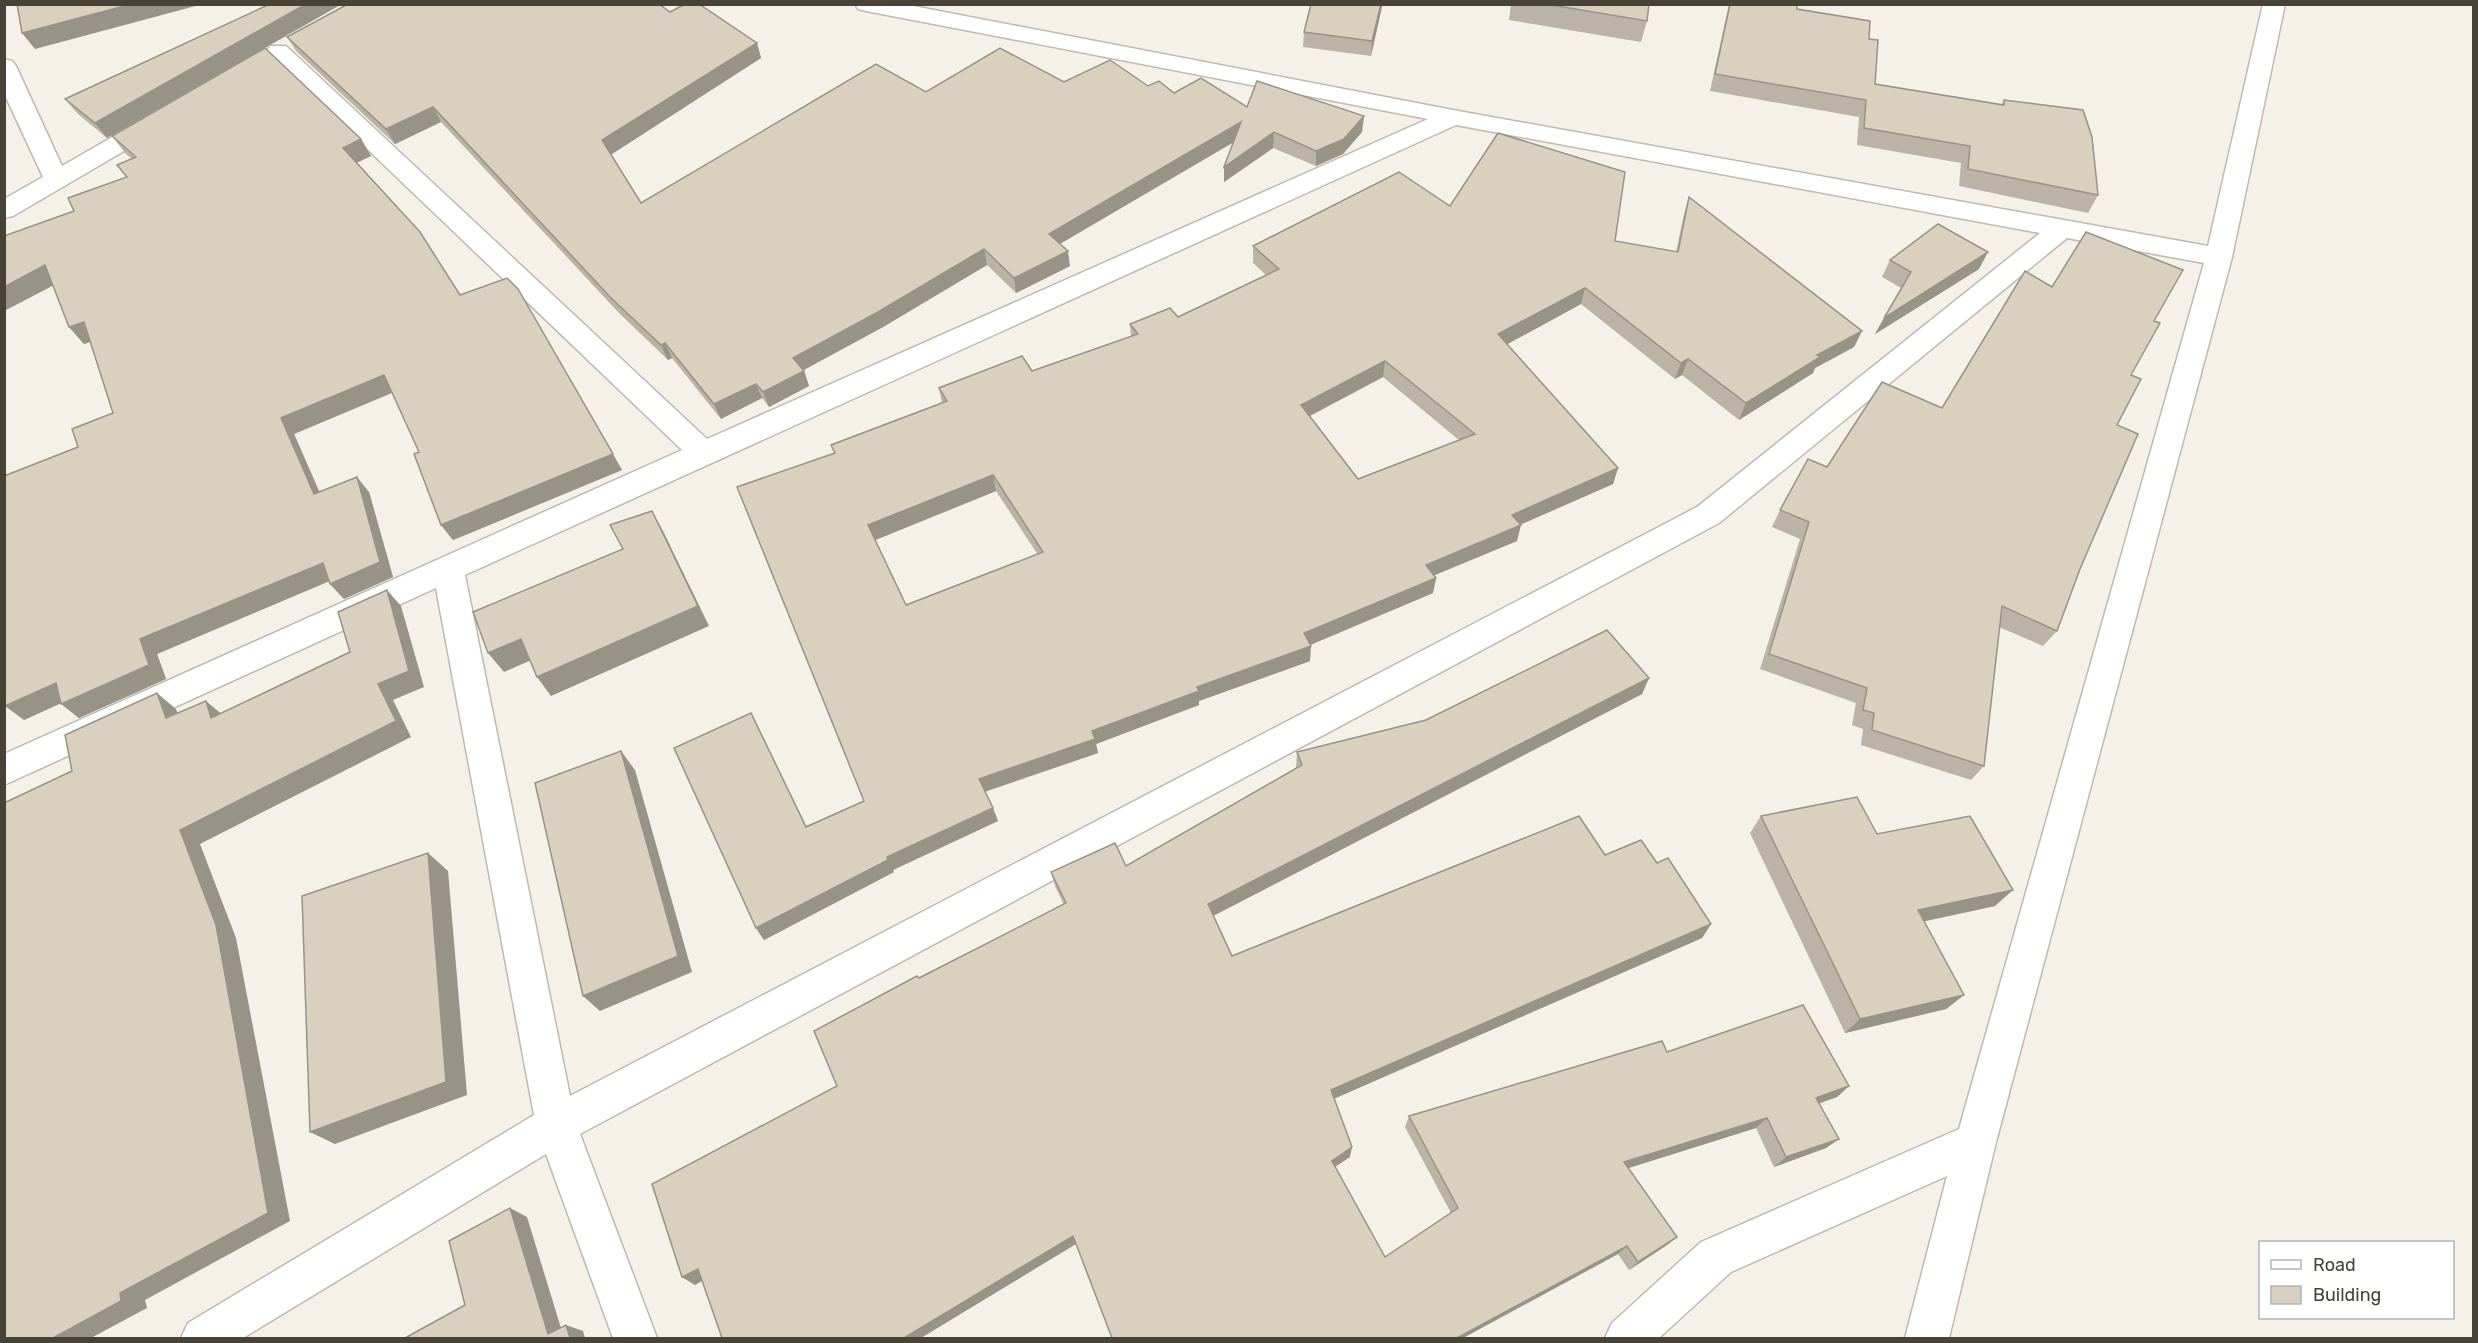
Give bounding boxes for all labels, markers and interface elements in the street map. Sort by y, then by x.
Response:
legend [2259,1241,2454,1319]
text: Road [2313,1254,2356,1276]
text: Building [2313,1284,2381,1306]

